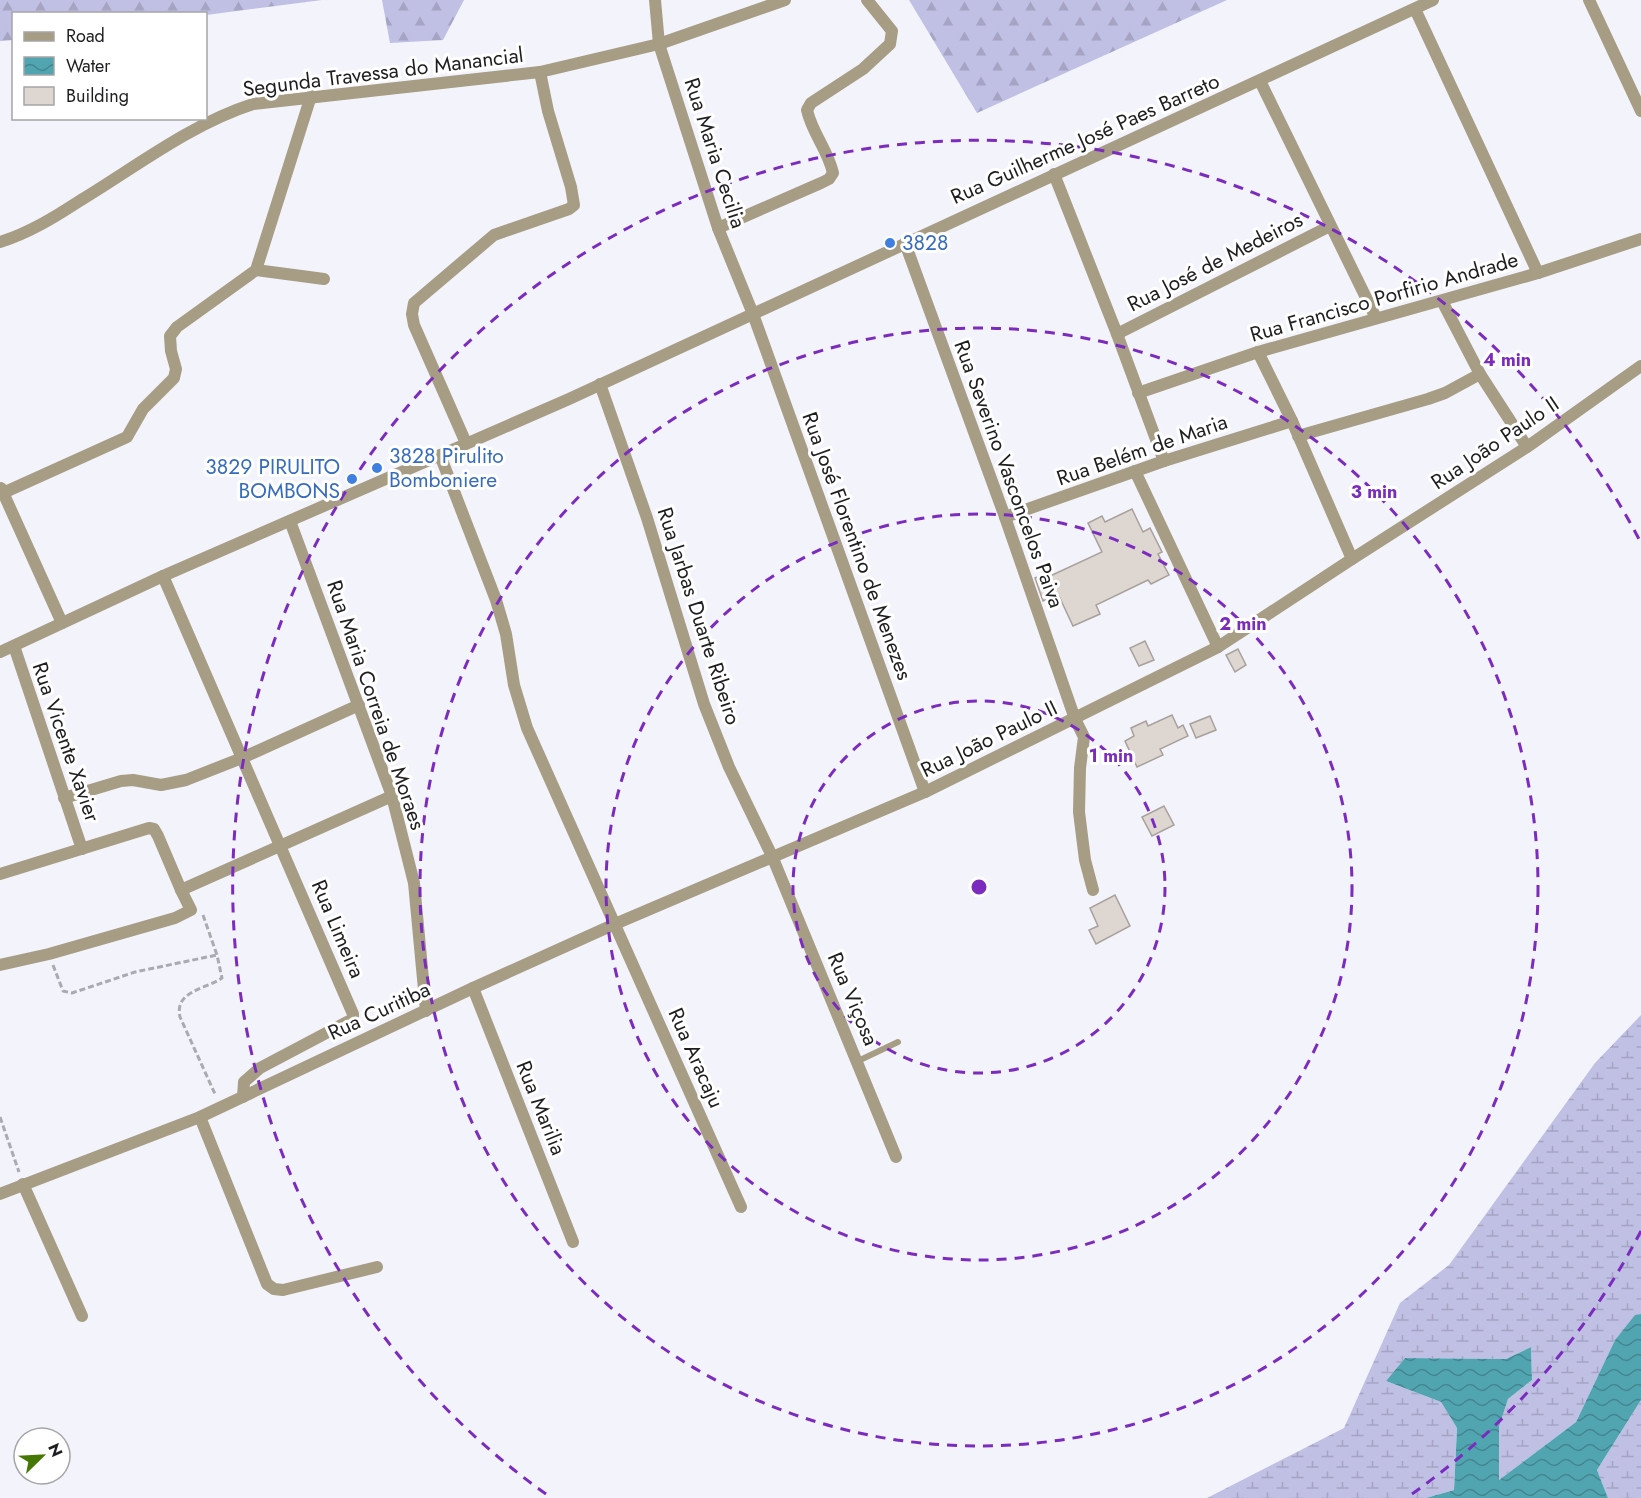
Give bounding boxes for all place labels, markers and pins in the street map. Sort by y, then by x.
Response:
place label: 3828 [902,228,948,258]
marker: 3828 [883,236,897,250]
place label: 3828 Pirulito Bomboniere [389,441,504,495]
place label: 3829 PIRULITO BOMBONS [205,452,340,506]
marker: 3828 Pirulito Bomboniere [370,461,384,475]
marker: 3829 PIRULITO BOMBONS [345,472,359,486]
centre of rings [969,877,989,897]

